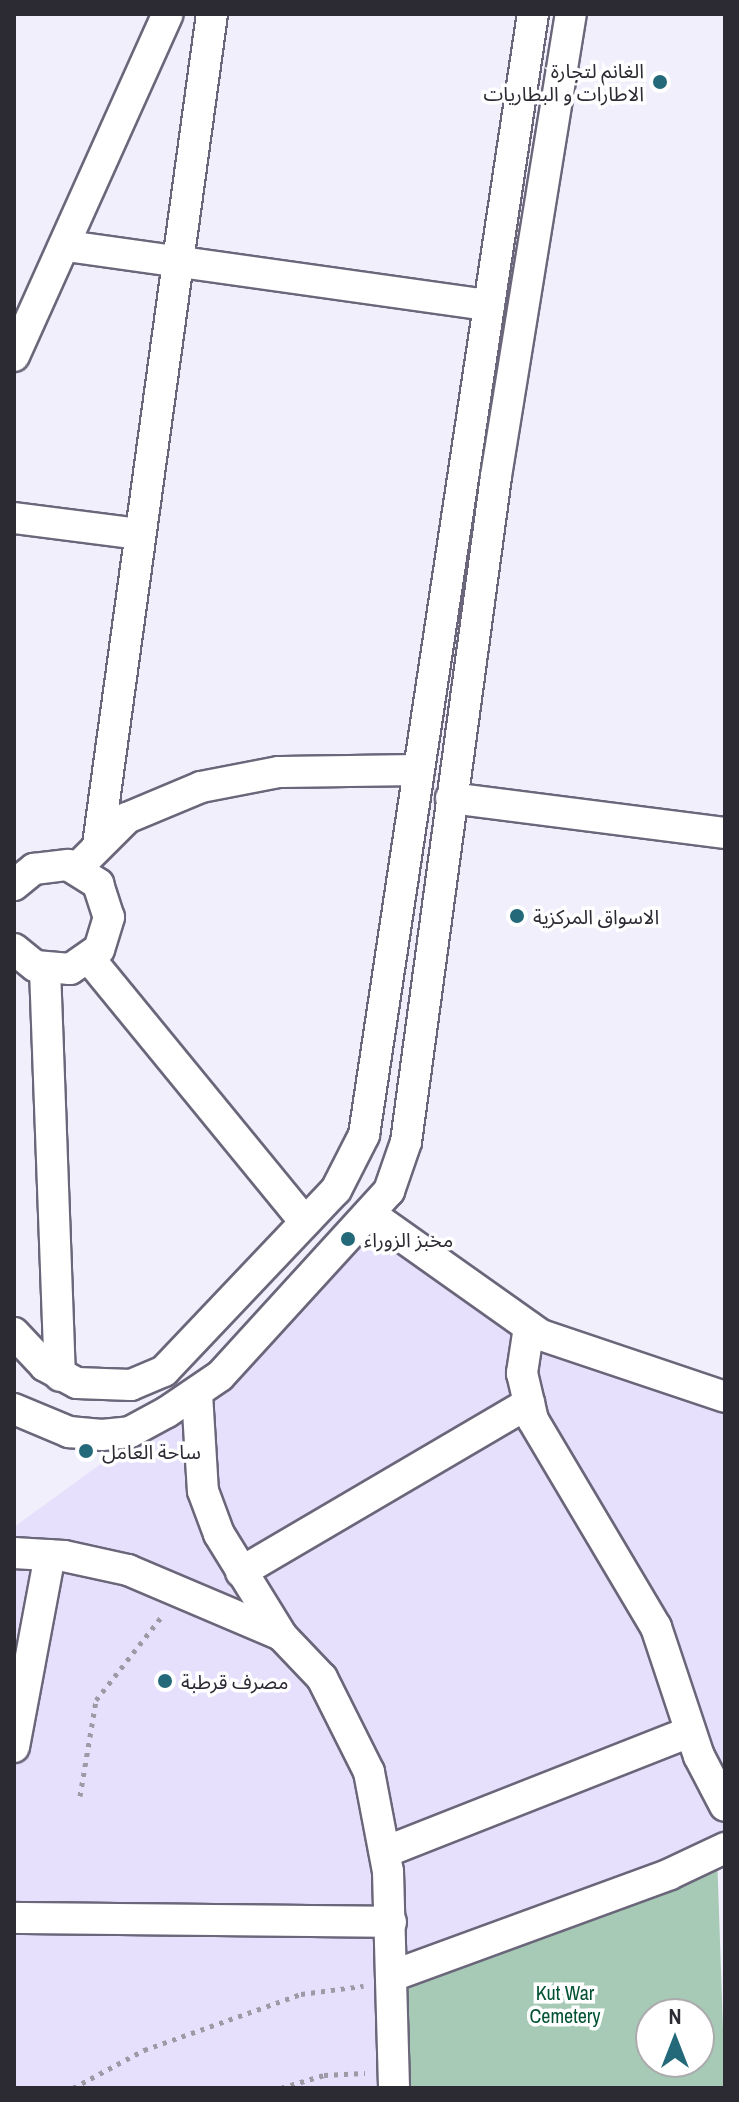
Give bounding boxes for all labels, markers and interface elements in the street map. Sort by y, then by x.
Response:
place label: الغانم لتجارة الاطارات و البطاريات [483,58,644,105]
marker: الغانم لتجارة الاطارات و البطاريات [651,73,669,91]
place label: الاسواق المركزية [533,904,659,928]
marker: الاسواق المركزية [508,907,526,925]
place label: مخبز الزوراء [364,1227,453,1251]
marker: مخبز الزوراء [339,1230,357,1248]
place label: ساحة العامل [102,1439,201,1463]
marker: ساحة العامل [77,1442,95,1460]
place label: مصرف قرطبة [181,1669,288,1693]
marker: مصرف قرطبة [156,1672,174,1690]
park label: Kut War Cemetery [529,1980,601,2027]
north arrow [635,1998,715,2078]
text: N [668,2001,682,2031]

